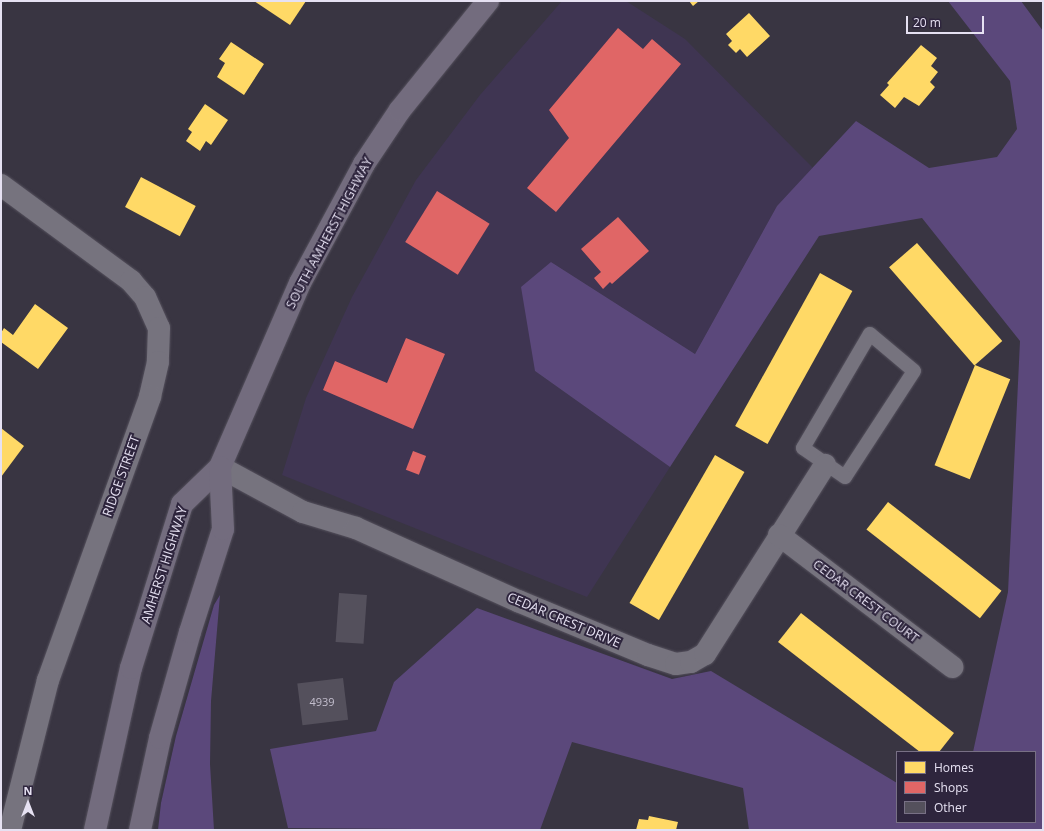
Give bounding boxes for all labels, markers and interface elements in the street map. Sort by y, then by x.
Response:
scale bar [908,8,986,34]
text: 20 m [913,14,941,31]
street label: SOUTH AMHERST HIGHWAY [282,155,376,311]
street label: RIDGE STREET [99,433,143,519]
street label: AMHERST HIGHWAY [138,505,190,625]
street label: CEDAR CREST COURT [810,556,922,646]
street label: CEDAR CREST DRIVE [505,589,623,651]
house number: 4939 [309,695,335,709]
legend [896,751,1036,823]
text: Homes [934,759,974,776]
text: Shops [934,779,968,796]
north arrow [8,783,48,823]
text: N [24,783,32,798]
text: Other [934,799,967,816]

